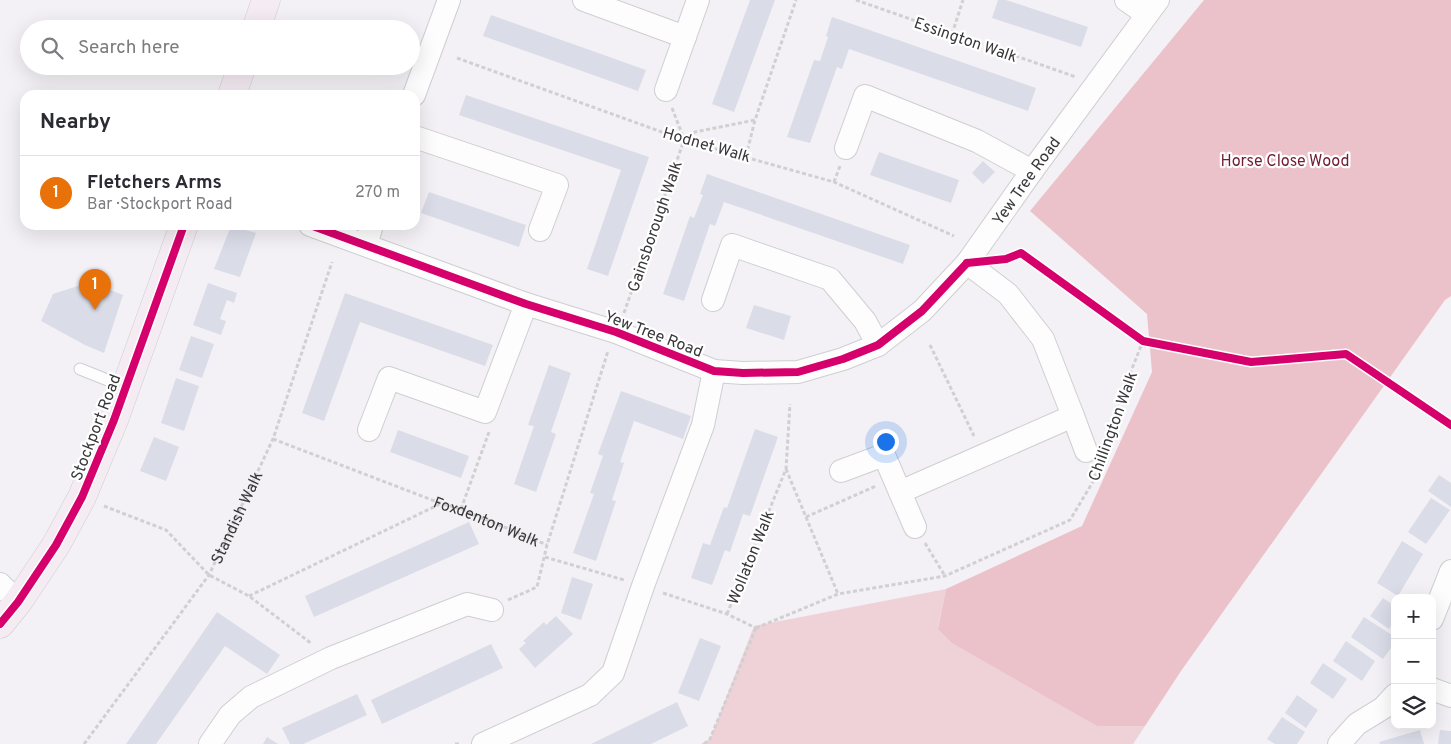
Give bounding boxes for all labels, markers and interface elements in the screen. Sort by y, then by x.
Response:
street label: Essington Walk [911,14,1020,68]
search box [20,20,420,75]
icon: search [38,34,66,62]
text: Search here [78,36,180,60]
text: Nearby [40,109,111,136]
street label: Hodnet Walk [660,124,753,168]
street label: Yew Tree Road [989,134,1066,230]
park label: Horse Close Wood [1220,152,1350,172]
street label: Gainsborough Walk [624,158,688,295]
text: Fletchers Arms [87,171,222,195]
text: 1 [53,183,59,203]
text: 270 m [355,183,400,203]
text: Bar · Stockport Road [87,195,233,215]
pin: 1 [79,269,111,310]
street label: Yew Tree Road [601,307,705,363]
street label: Chillington Walk [1085,369,1143,484]
street label: Stockport Road [67,372,126,484]
your location [873,429,899,455]
street label: Standish Walk [208,468,268,568]
street label: Foxdenton Walk [430,493,542,553]
street label: Wollaton Walk [724,508,780,608]
map controls [1391,594,1436,729]
button: + [1391,594,1436,639]
button: − [1391,639,1436,684]
button: layers [1391,684,1436,729]

